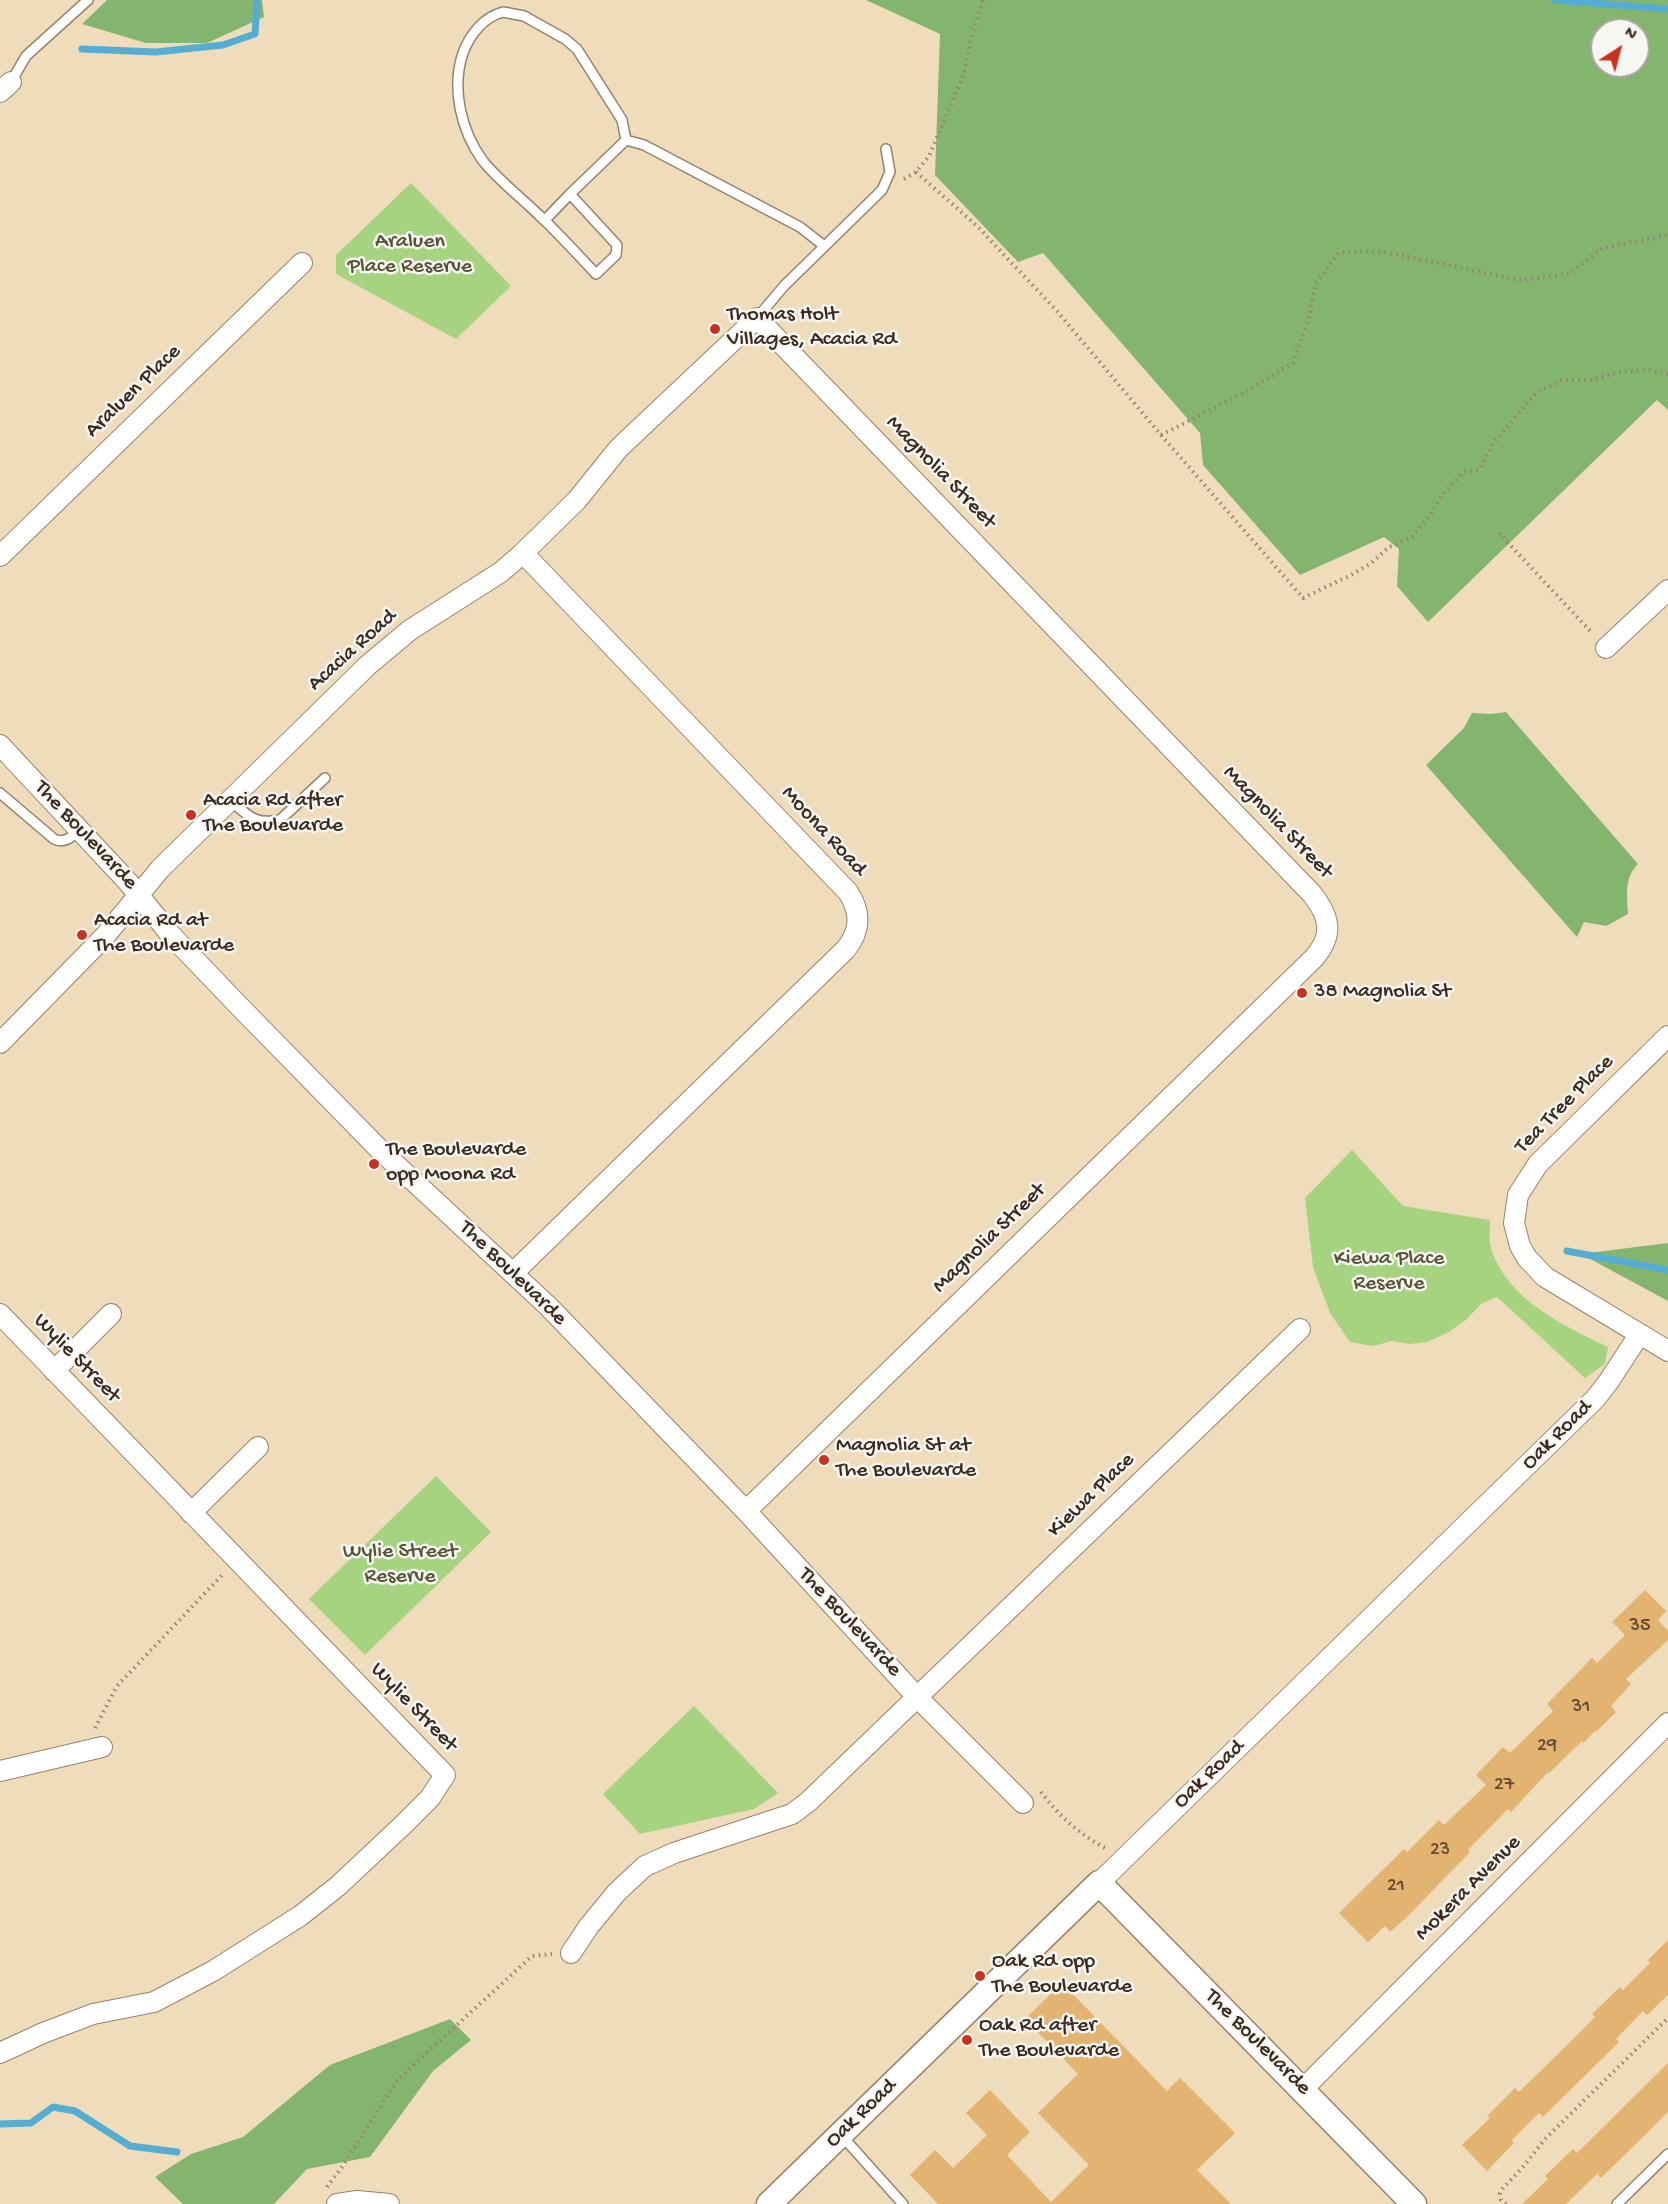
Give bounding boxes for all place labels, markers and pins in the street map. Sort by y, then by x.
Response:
place label: Thomas Holt Villages, Acacia Rd [727,303,897,354]
marker: Thomas Holt Villages, Acacia Rd [708,322,722,336]
place label: Acacia Rd after The Boulevarde [203,789,343,840]
marker: Acacia Rd after The Boulevarde [184,808,198,822]
place label: Acacia Rd at The Boulevarde [94,909,234,960]
marker: Acacia Rd at The Boulevarde [75,928,89,942]
place label: 38 Magnolia St [1314,980,1451,1006]
marker: 38 Magnolia St [1295,986,1309,1000]
place label: The Boulevarde opp Moona Rd [386,1138,526,1190]
marker: The Boulevarde opp Moona Rd [367,1157,381,1171]
place label: Magnolia St at The Boulevarde [836,1434,976,1486]
marker: Magnolia St at The Boulevarde [817,1453,831,1467]
place label: Oak Rd opp The Boulevarde [992,1950,1132,2002]
marker: Oak Rd opp The Boulevarde [973,1969,987,1983]
place label: Oak Rd after The Boulevarde [979,2014,1119,2066]
marker: Oak Rd after The Boulevarde [960,2033,974,2047]

